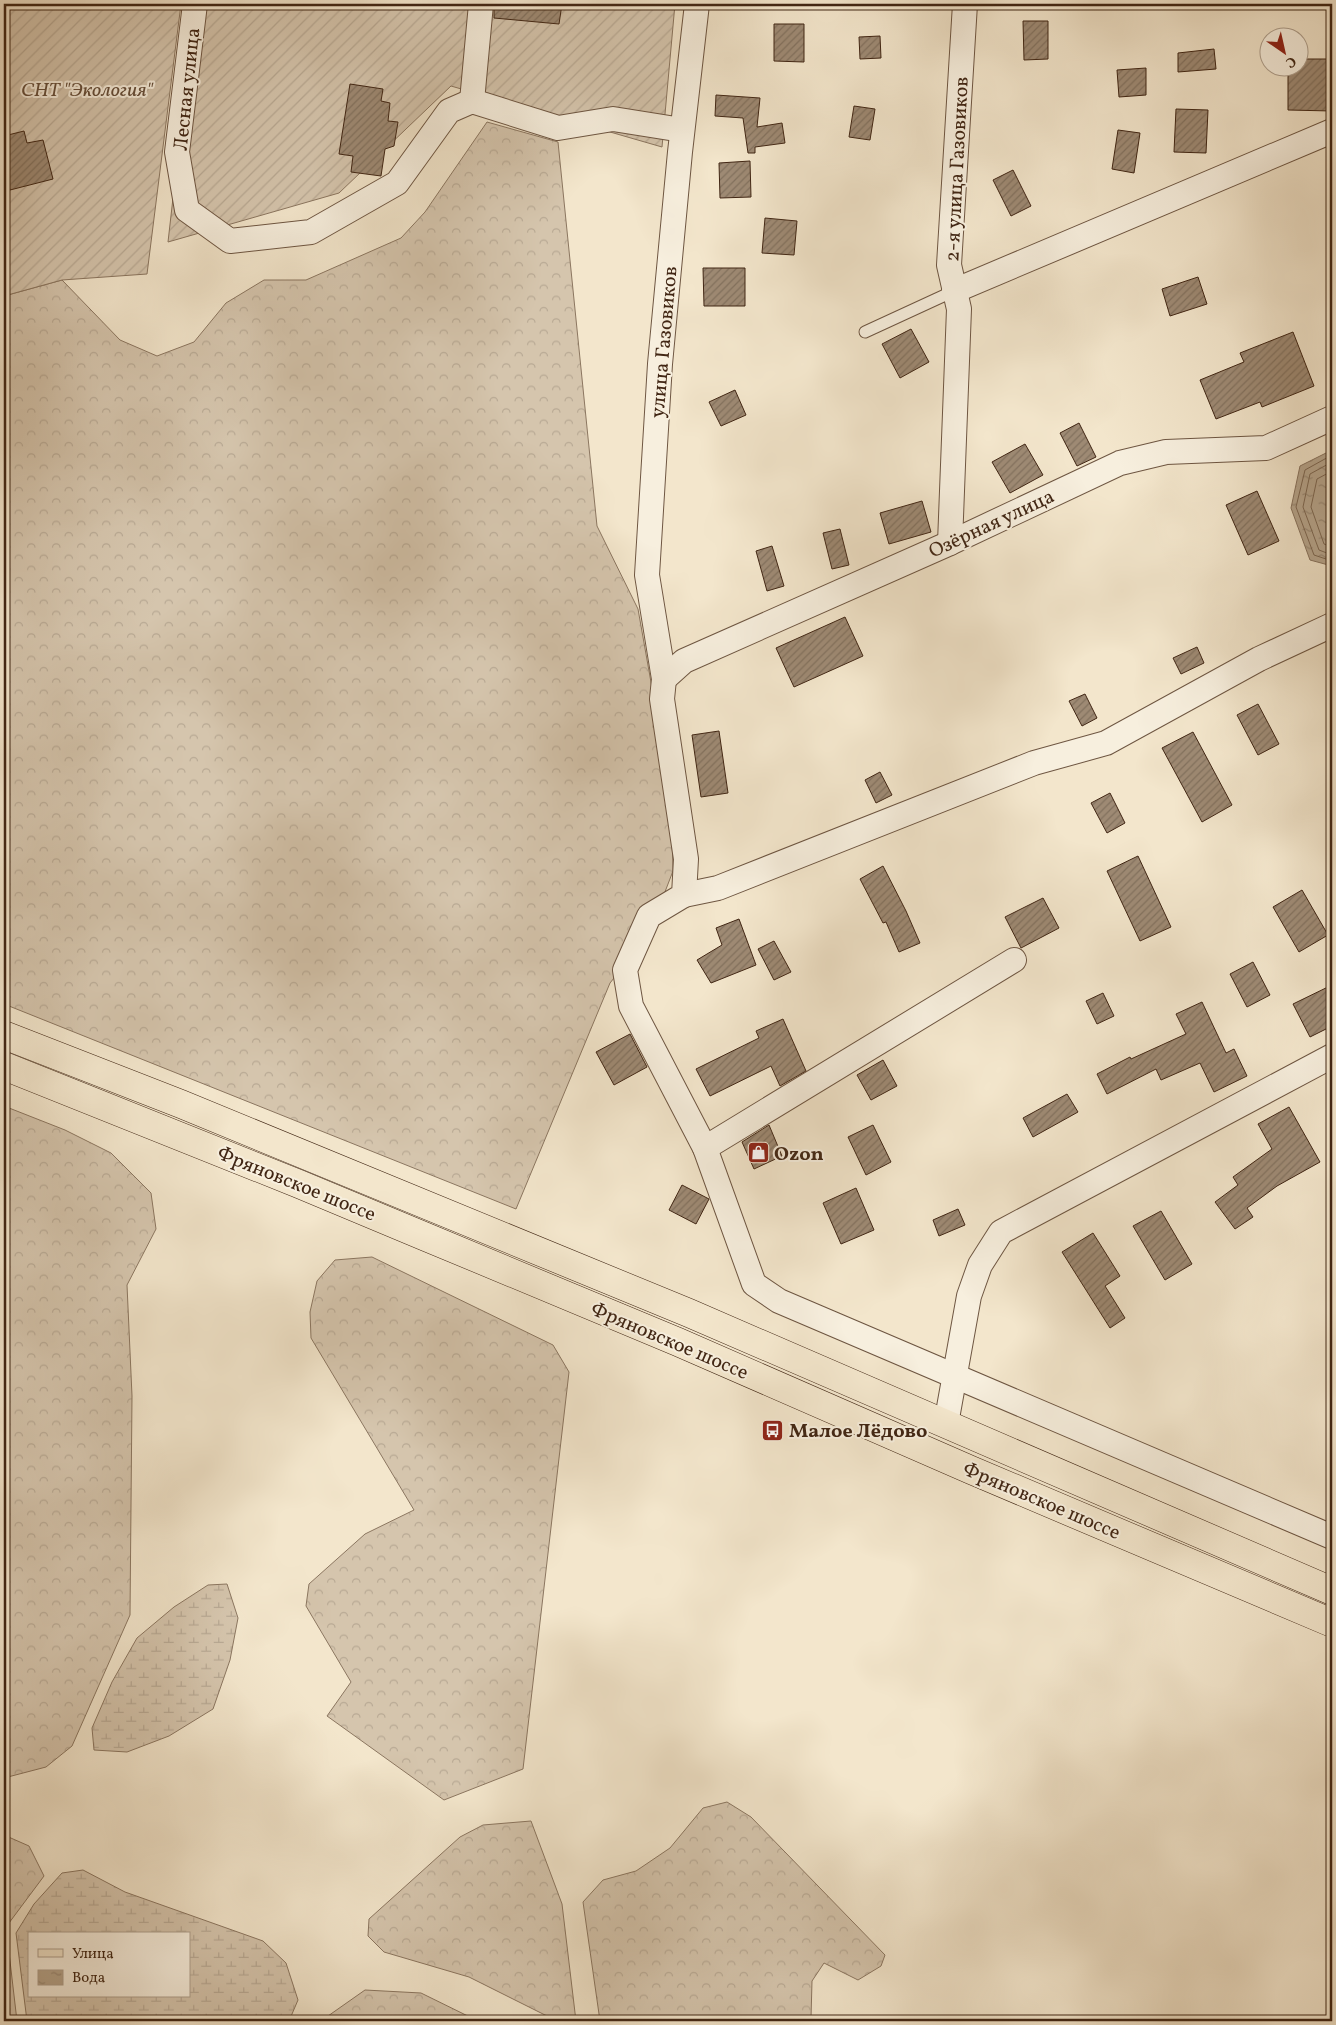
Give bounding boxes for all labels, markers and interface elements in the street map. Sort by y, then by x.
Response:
street label: Лесная улица [168,26,208,152]
north arrow [1258,28,1308,78]
text: С [1281,51,1299,72]
street label: 2-я улица Газовиков [939,76,977,262]
park label: СНТ "Экология" [21,77,154,105]
street label: улица Газовиков [644,265,686,419]
street label: Озёрная улица [924,483,1059,566]
street label: Фряновское шоссе [213,1140,380,1229]
shop icon: Ozon [746,1141,770,1165]
place label: Ozon [774,1141,824,1169]
street label: Фряновское шоссе [586,1296,752,1388]
bus stop icon: Малое Лёдово [761,1418,785,1442]
place label: Малое Лёдово [789,1418,928,1446]
street label: Фряновское шоссе [958,1456,1124,1548]
legend [28,1932,190,1998]
text: Улица [72,1944,114,1965]
text: Вода [72,1968,105,1989]

